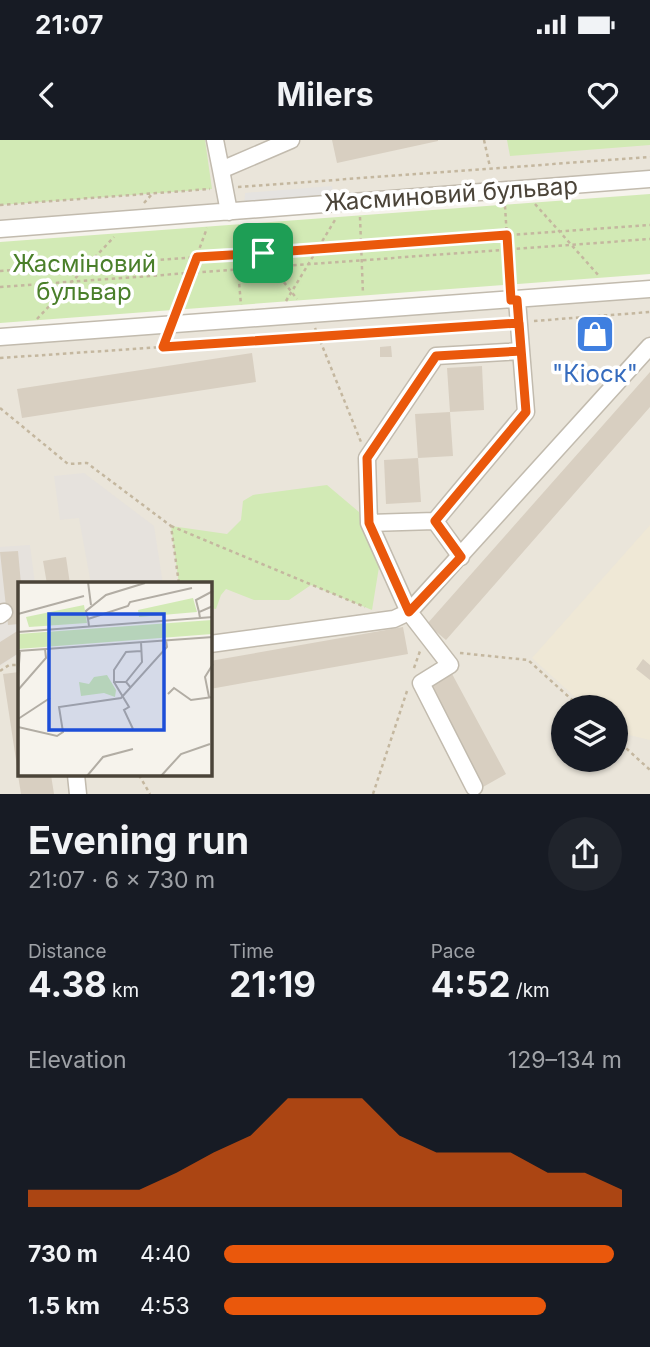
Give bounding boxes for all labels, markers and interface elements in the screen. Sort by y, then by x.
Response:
text: 21:07 [35,9,103,40]
text: Milers [276,75,374,114]
icon: back [28,76,66,114]
icon: heart [584,76,622,114]
street label: Жасминовий бульвар [323,171,579,217]
pin [233,223,293,283]
icon: arrive [244,234,282,272]
park label: Жасміновий бульвар [12,249,156,306]
shop icon: "Кіоск" [574,313,616,355]
place label: "Кіоск" [552,359,638,388]
inset map [18,582,212,776]
map controls [551,695,628,772]
button: layers [551,695,628,772]
text: Evening run [28,817,249,863]
button: share [548,817,622,891]
text: 21:07 · 6 × 730 m [28,866,215,894]
text: Distance [28,940,106,963]
text: Time [229,940,274,963]
text: Pace [431,940,475,963]
text: 4.38 [28,963,107,1005]
text: 21:19 [229,963,316,1005]
text: 4:52 [431,963,510,1005]
text: km [107,979,139,1002]
text: /km [510,979,550,1002]
text: Elevation [28,1046,127,1074]
text: 129–134 m [508,1046,622,1074]
text: 730 m [28,1240,98,1268]
text: 4:40 [140,1240,191,1268]
text: 1.5 km [28,1292,100,1320]
text: 4:53 [140,1292,190,1320]

